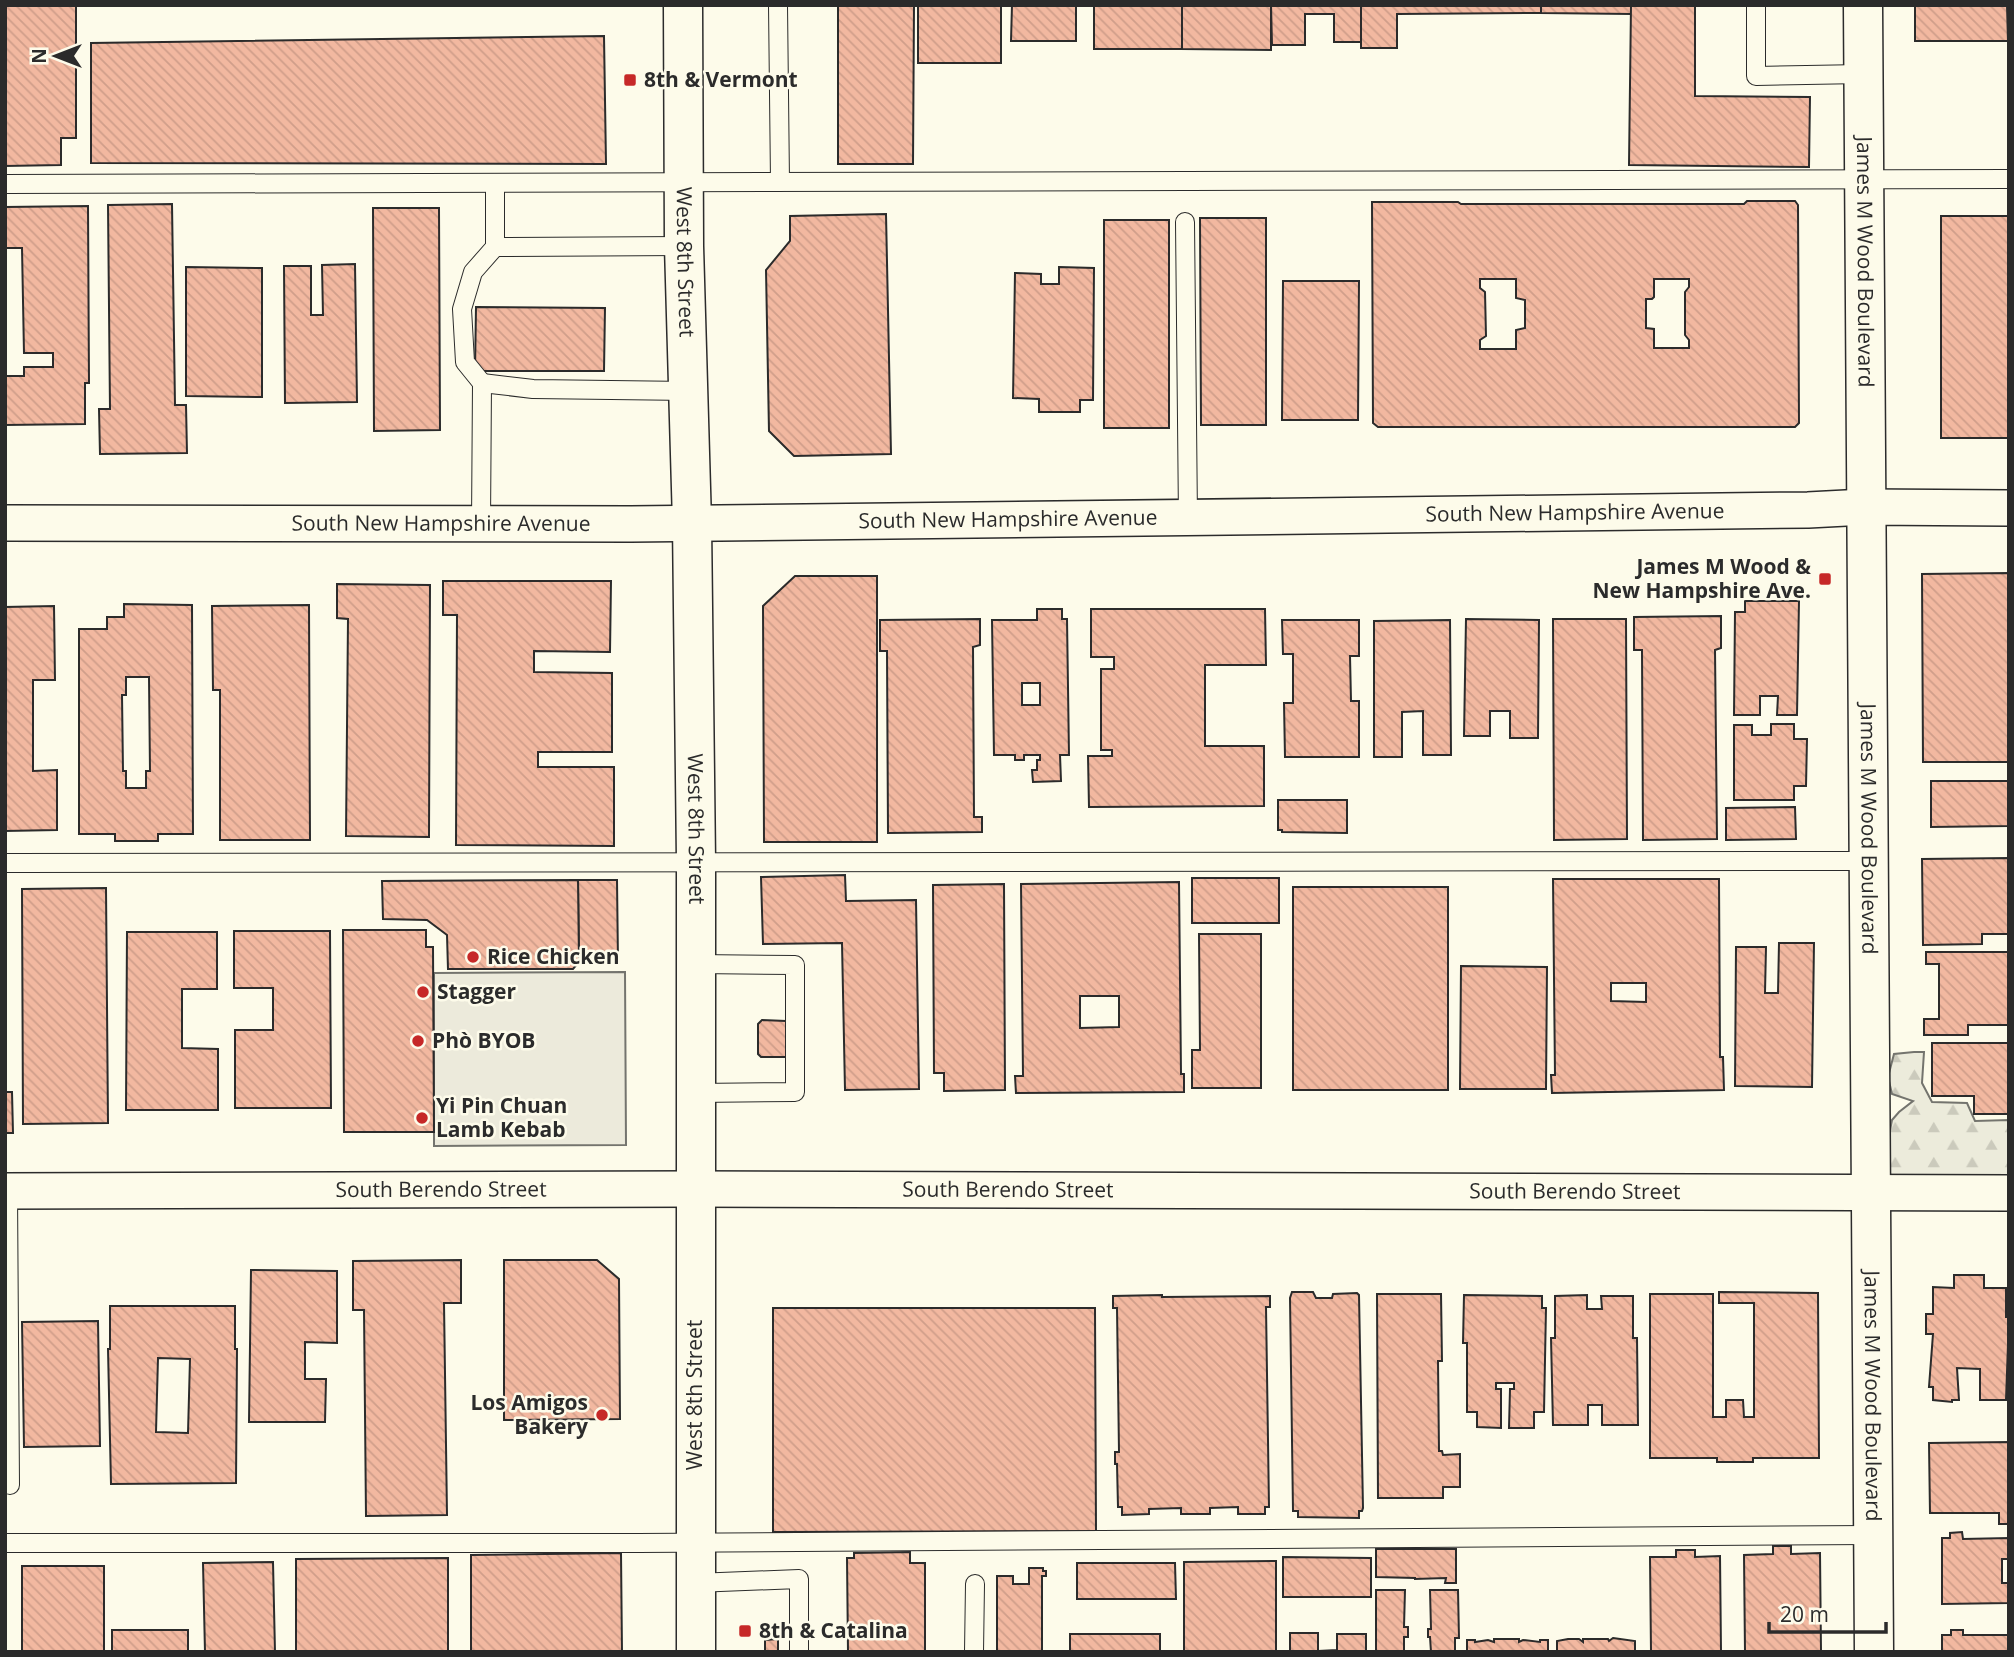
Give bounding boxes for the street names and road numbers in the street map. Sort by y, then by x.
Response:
street label: James M Wood Boulevard [1851,134,1881,388]
street label: West 8th Street [671,187,702,338]
street label: South New Hampshire Avenue [1425,496,1725,528]
street label: South New Hampshire Avenue [858,503,1158,534]
street label: South New Hampshire Avenue [291,508,591,537]
street label: James M Wood Boulevard [1855,701,1884,955]
street label: West 8th Street [682,753,711,904]
street label: South Berendo Street [335,1174,547,1203]
street label: South Berendo Street [902,1175,1114,1203]
street label: South Berendo Street [1469,1176,1681,1205]
street label: James M Wood Boulevard [1858,1268,1888,1522]
street label: West 8th Street [680,1320,708,1470]

